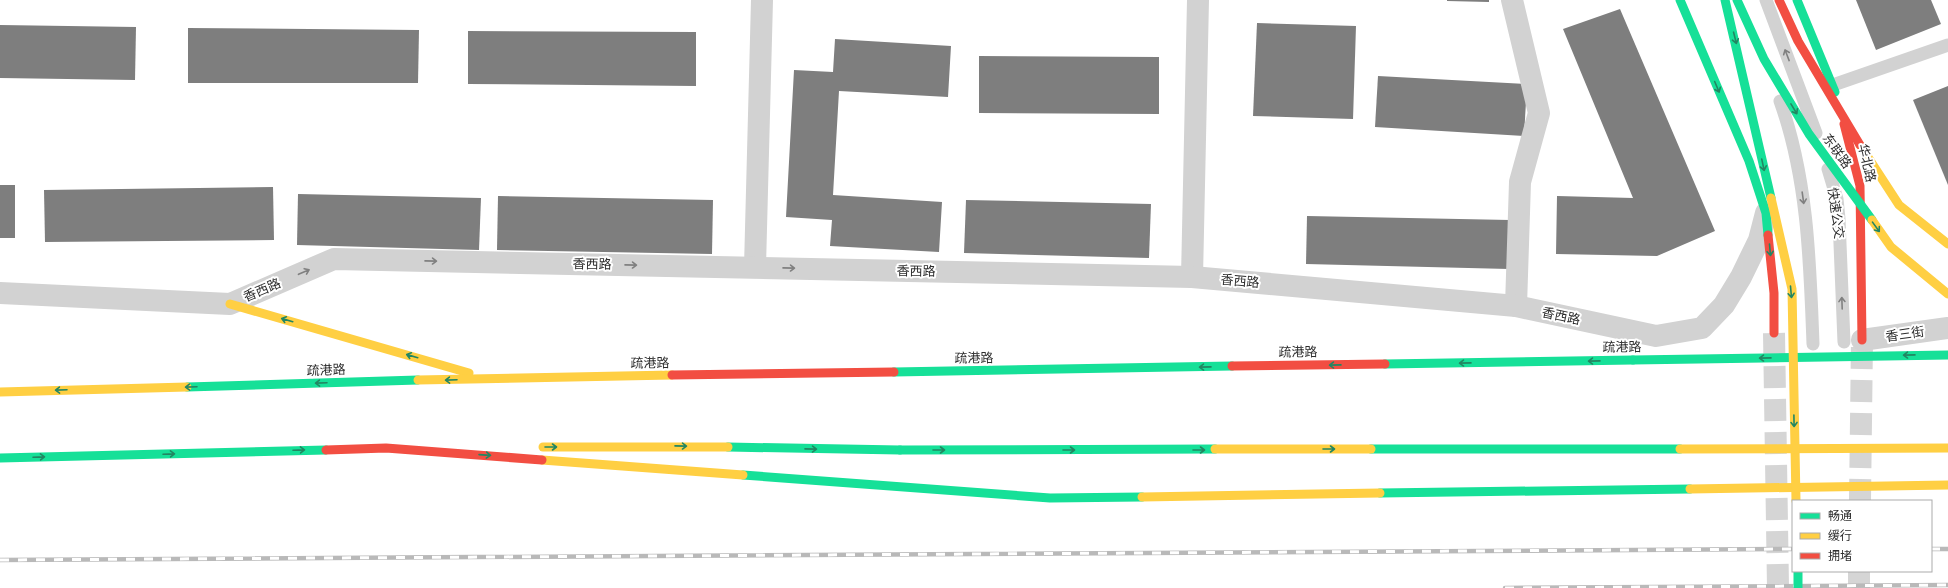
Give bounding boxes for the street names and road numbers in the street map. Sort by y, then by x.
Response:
street label: 东联路 [1819,130,1855,172]
street label: 华北路 [1854,142,1880,184]
street label: 快速公交 [1824,186,1848,240]
street label: 香西路 [572,255,612,273]
street label: 香西路 [896,262,936,280]
street label: 香西路 [1220,271,1260,291]
street label: 香西路 [241,275,283,305]
street label: 香西路 [1540,304,1582,328]
street label: 香三街 [1884,323,1926,345]
street label: 疏港路 [1602,338,1642,356]
street label: 疏港路 [1278,343,1318,361]
street label: 疏港路 [954,349,994,367]
street label: 疏港路 [630,354,670,372]
street label: 疏港路 [306,361,346,379]

